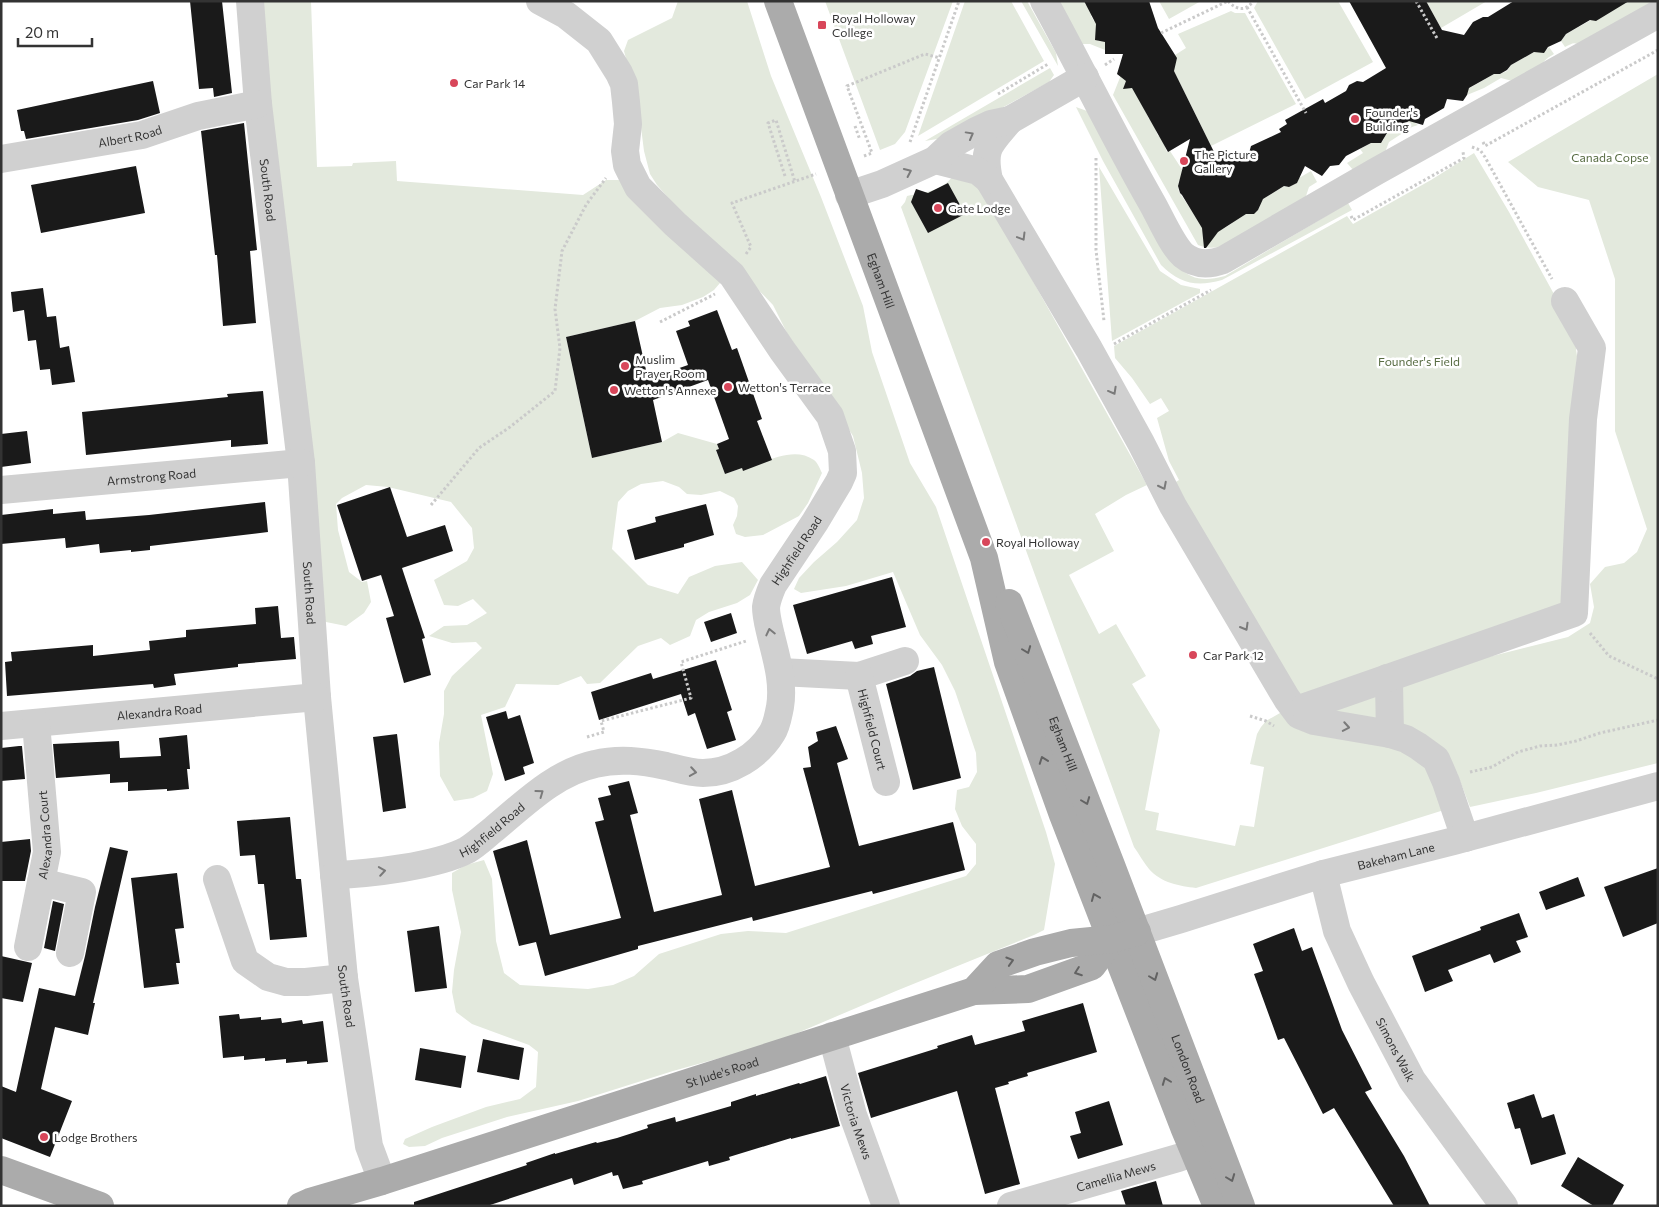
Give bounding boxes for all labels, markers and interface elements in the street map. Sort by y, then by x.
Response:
place label: Royal Holloway College [832,11,915,39]
scale bar [18,15,91,47]
marker: Royal Holloway College [816,19,828,31]
text: 20 m [25,23,59,41]
place label: Car Park 14 [464,76,525,90]
marker: Car Park 14 [448,77,460,89]
place label: Founder's Building [1365,105,1418,133]
marker: Founder's Building [1349,113,1361,125]
street label: Albert Road [97,122,164,149]
one-way arrow [965,131,974,141]
place label: The Picture Gallery [1194,147,1256,175]
park label: Canada Copse [1571,150,1649,164]
marker: The Picture Gallery [1178,155,1190,167]
street label: South Road [258,158,279,222]
one-way arrow [903,169,912,179]
place label: Gate Lodge [948,201,1010,215]
marker: Gate Lodge [932,202,944,214]
one-way arrow [1015,232,1025,241]
street label: Egham Hill [865,251,898,310]
place label: Muslim Prayer Room [635,352,705,380]
park label: Founder's Field [1378,354,1460,368]
marker: Muslim Prayer Room [619,360,631,372]
place label: Wetton's Terrace [738,380,831,394]
marker: Wetton's Terrace [722,381,734,393]
place label: Wetton's Annexe [624,383,716,397]
marker: Wetton's Annexe [608,384,620,396]
one-way arrow [1106,386,1116,395]
street label: Armstrong Road [106,465,197,487]
one-way arrow [1157,481,1167,490]
street label: Highfield Road [768,513,824,588]
place label: Royal Holloway [996,535,1079,549]
marker: Royal Holloway [980,536,992,548]
street label: South Road [301,561,319,625]
one-way arrow [1238,621,1248,630]
one-way arrow [765,627,776,636]
one-way arrow [1021,645,1031,654]
place label: Car Park 12 [1203,648,1264,662]
marker: Car Park 12 [1187,649,1199,661]
street label: Highfield Court [855,687,890,772]
street label: Alexandra Road [116,701,203,722]
street label: Egham Hill [1047,714,1081,773]
one-way arrow [1342,722,1350,732]
one-way arrow [1039,756,1049,764]
one-way arrow [689,766,697,776]
one-way arrow [534,789,543,799]
street label: Alexandra Court [35,790,54,880]
one-way arrow [1080,796,1090,805]
street label: Highfield Road [457,799,527,860]
street label: Bakeham Lane [1356,839,1436,872]
one-way arrow [378,866,386,876]
one-way arrow [1091,893,1101,902]
one-way arrow [1006,956,1014,966]
street label: South Road [336,964,358,1028]
one-way arrow [1074,966,1082,976]
one-way arrow [1148,972,1158,981]
street label: Simons Walk [1373,1015,1419,1084]
street label: London Road [1169,1032,1208,1105]
street label: St Jude's Road [684,1054,760,1090]
one-way arrow [1162,1077,1172,1086]
street label: Victoria Mews [838,1082,875,1161]
place label: Lodge Brothers [54,1130,138,1144]
marker: Lodge Brothers [38,1131,50,1143]
street label: Camellia Mews [1074,1158,1157,1194]
one-way arrow [1225,1173,1235,1182]

